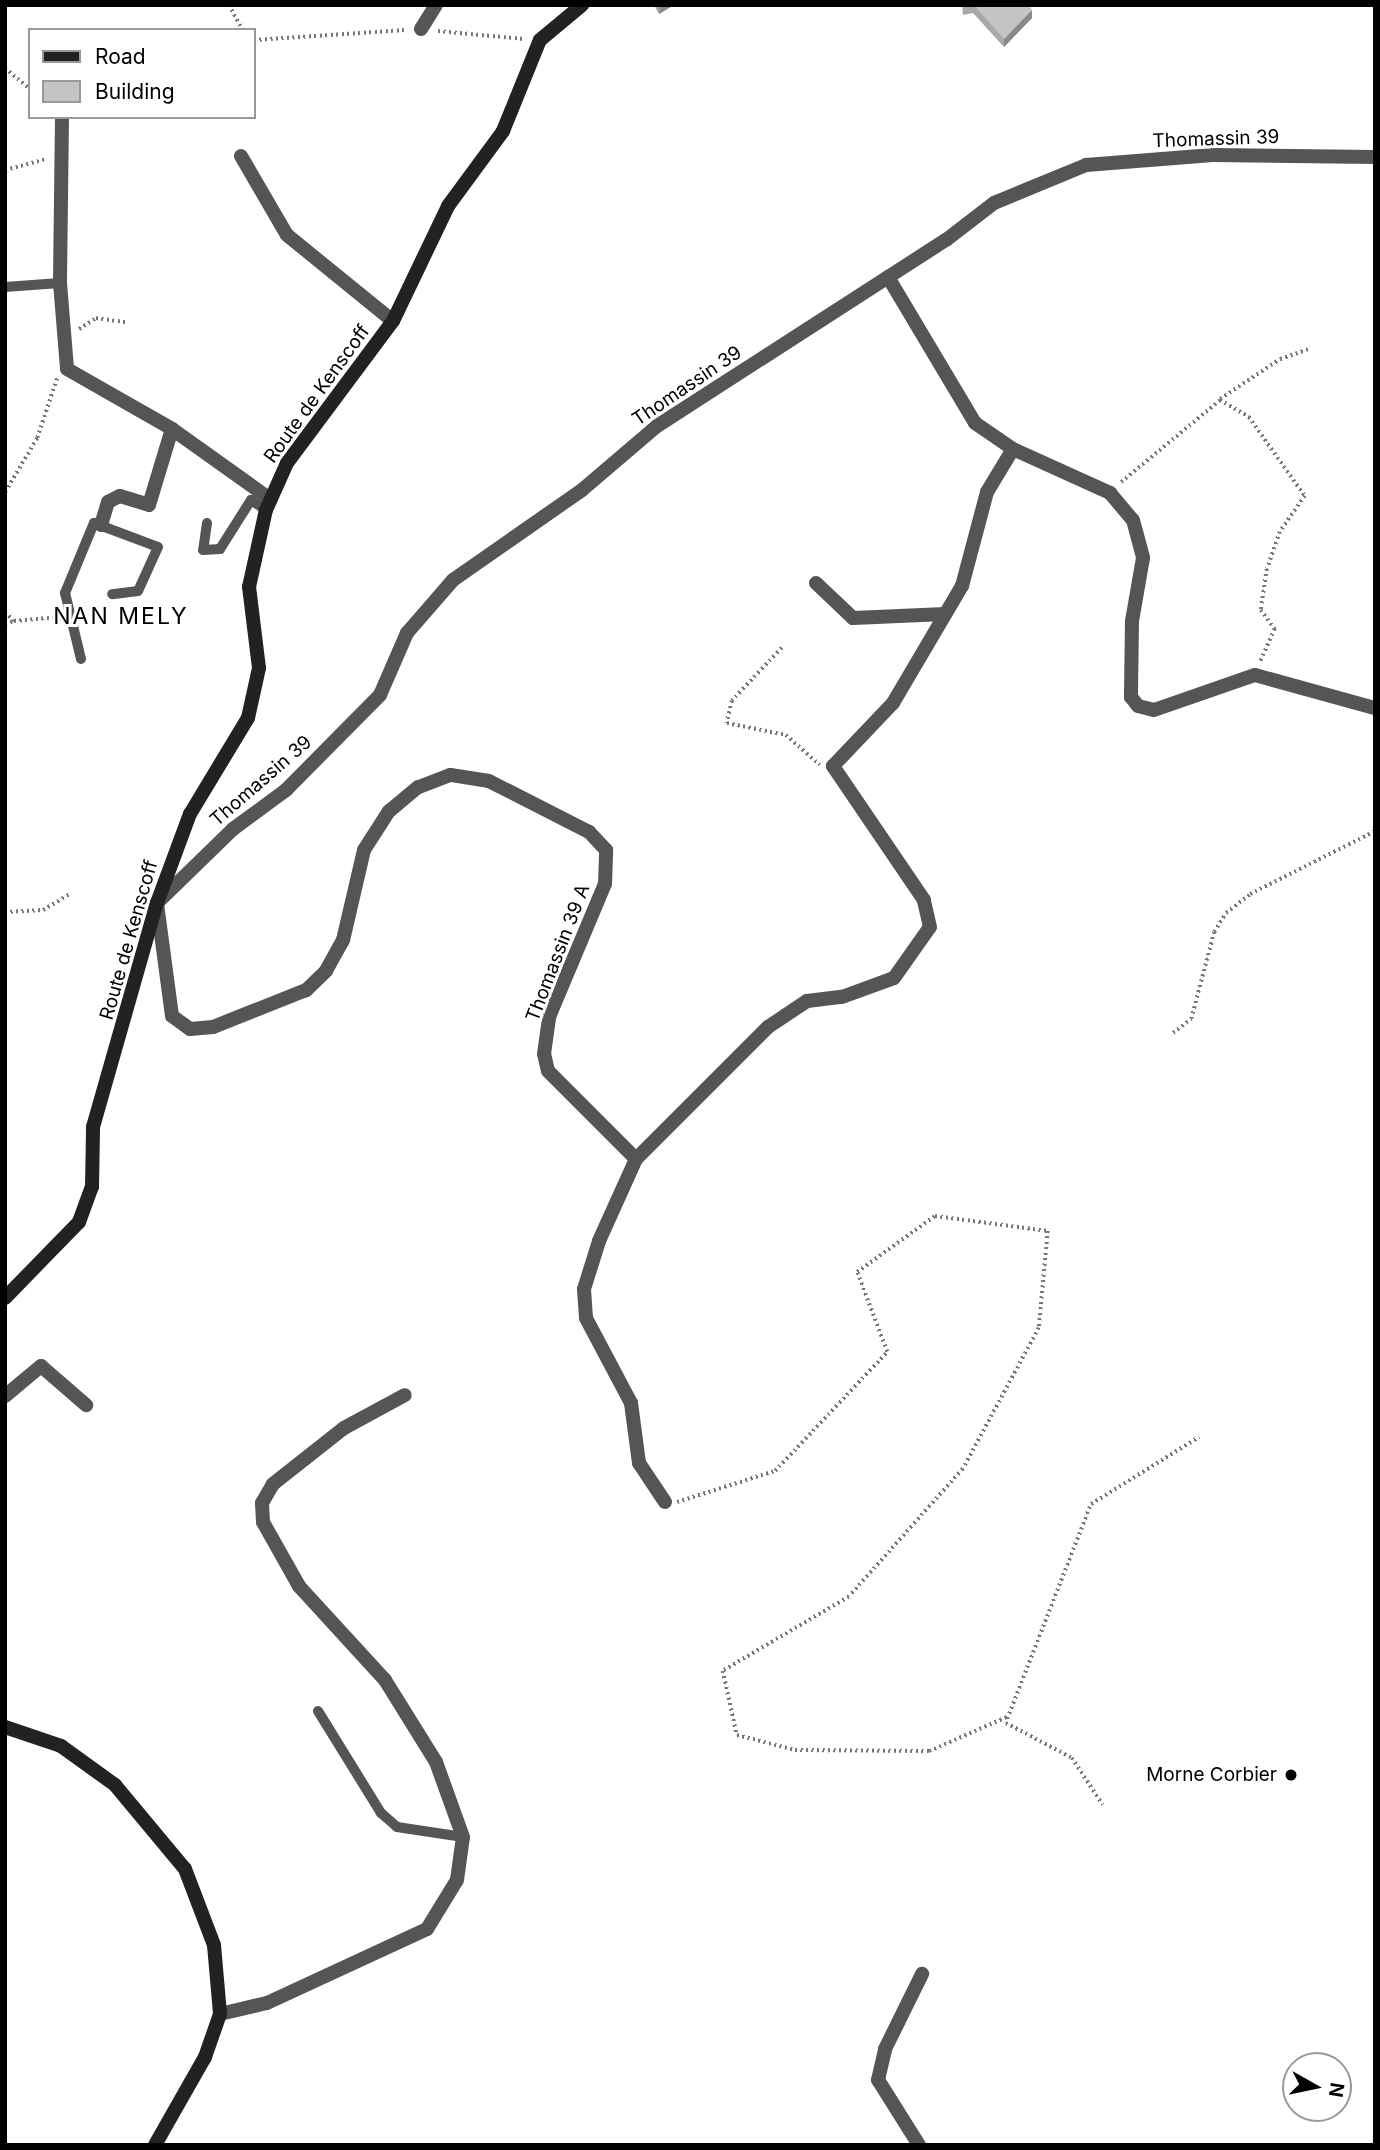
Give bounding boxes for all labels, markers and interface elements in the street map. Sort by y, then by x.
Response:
legend [28,28,256,119]
text: Road [95,44,146,69]
text: Building [95,79,175,104]
street label: Thomassin 39 [1152,125,1280,153]
street label: Route de Kenscoff [259,321,375,467]
street label: Thomassin 39 [628,341,746,431]
district label: NAN MELY [54,602,188,630]
street label: Thomassin 39 [206,731,316,831]
street label: Route de Kenscoff [95,858,163,1022]
street label: Thomassin 39 A [521,881,595,1025]
place label: Morne Corbier [1146,1764,1277,1786]
marker: Morne Corbier [1283,1767,1299,1783]
north arrow [1282,2052,1352,2122]
text: N [1324,2081,1349,2099]

